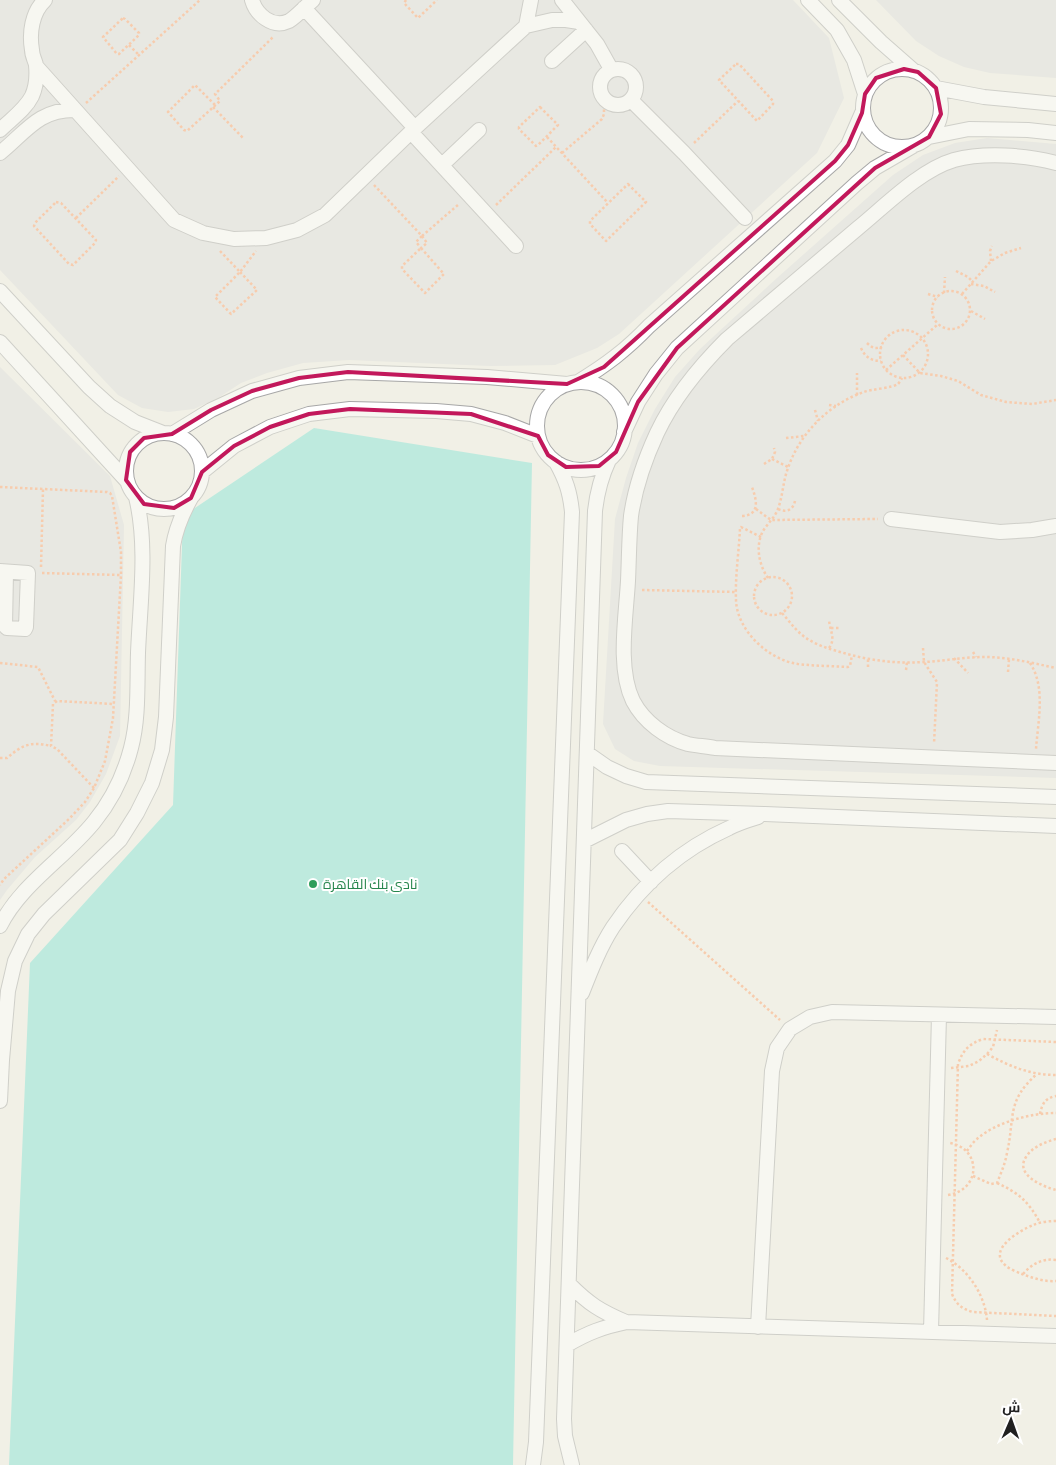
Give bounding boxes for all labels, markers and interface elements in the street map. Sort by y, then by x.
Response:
place label: نادى بنك القاهرة [323,876,418,892]
marker: نادى بنك القاهرة [307,878,319,890]
north arrow [986,1395,1036,1445]
text: ش [1002,1399,1021,1416]

